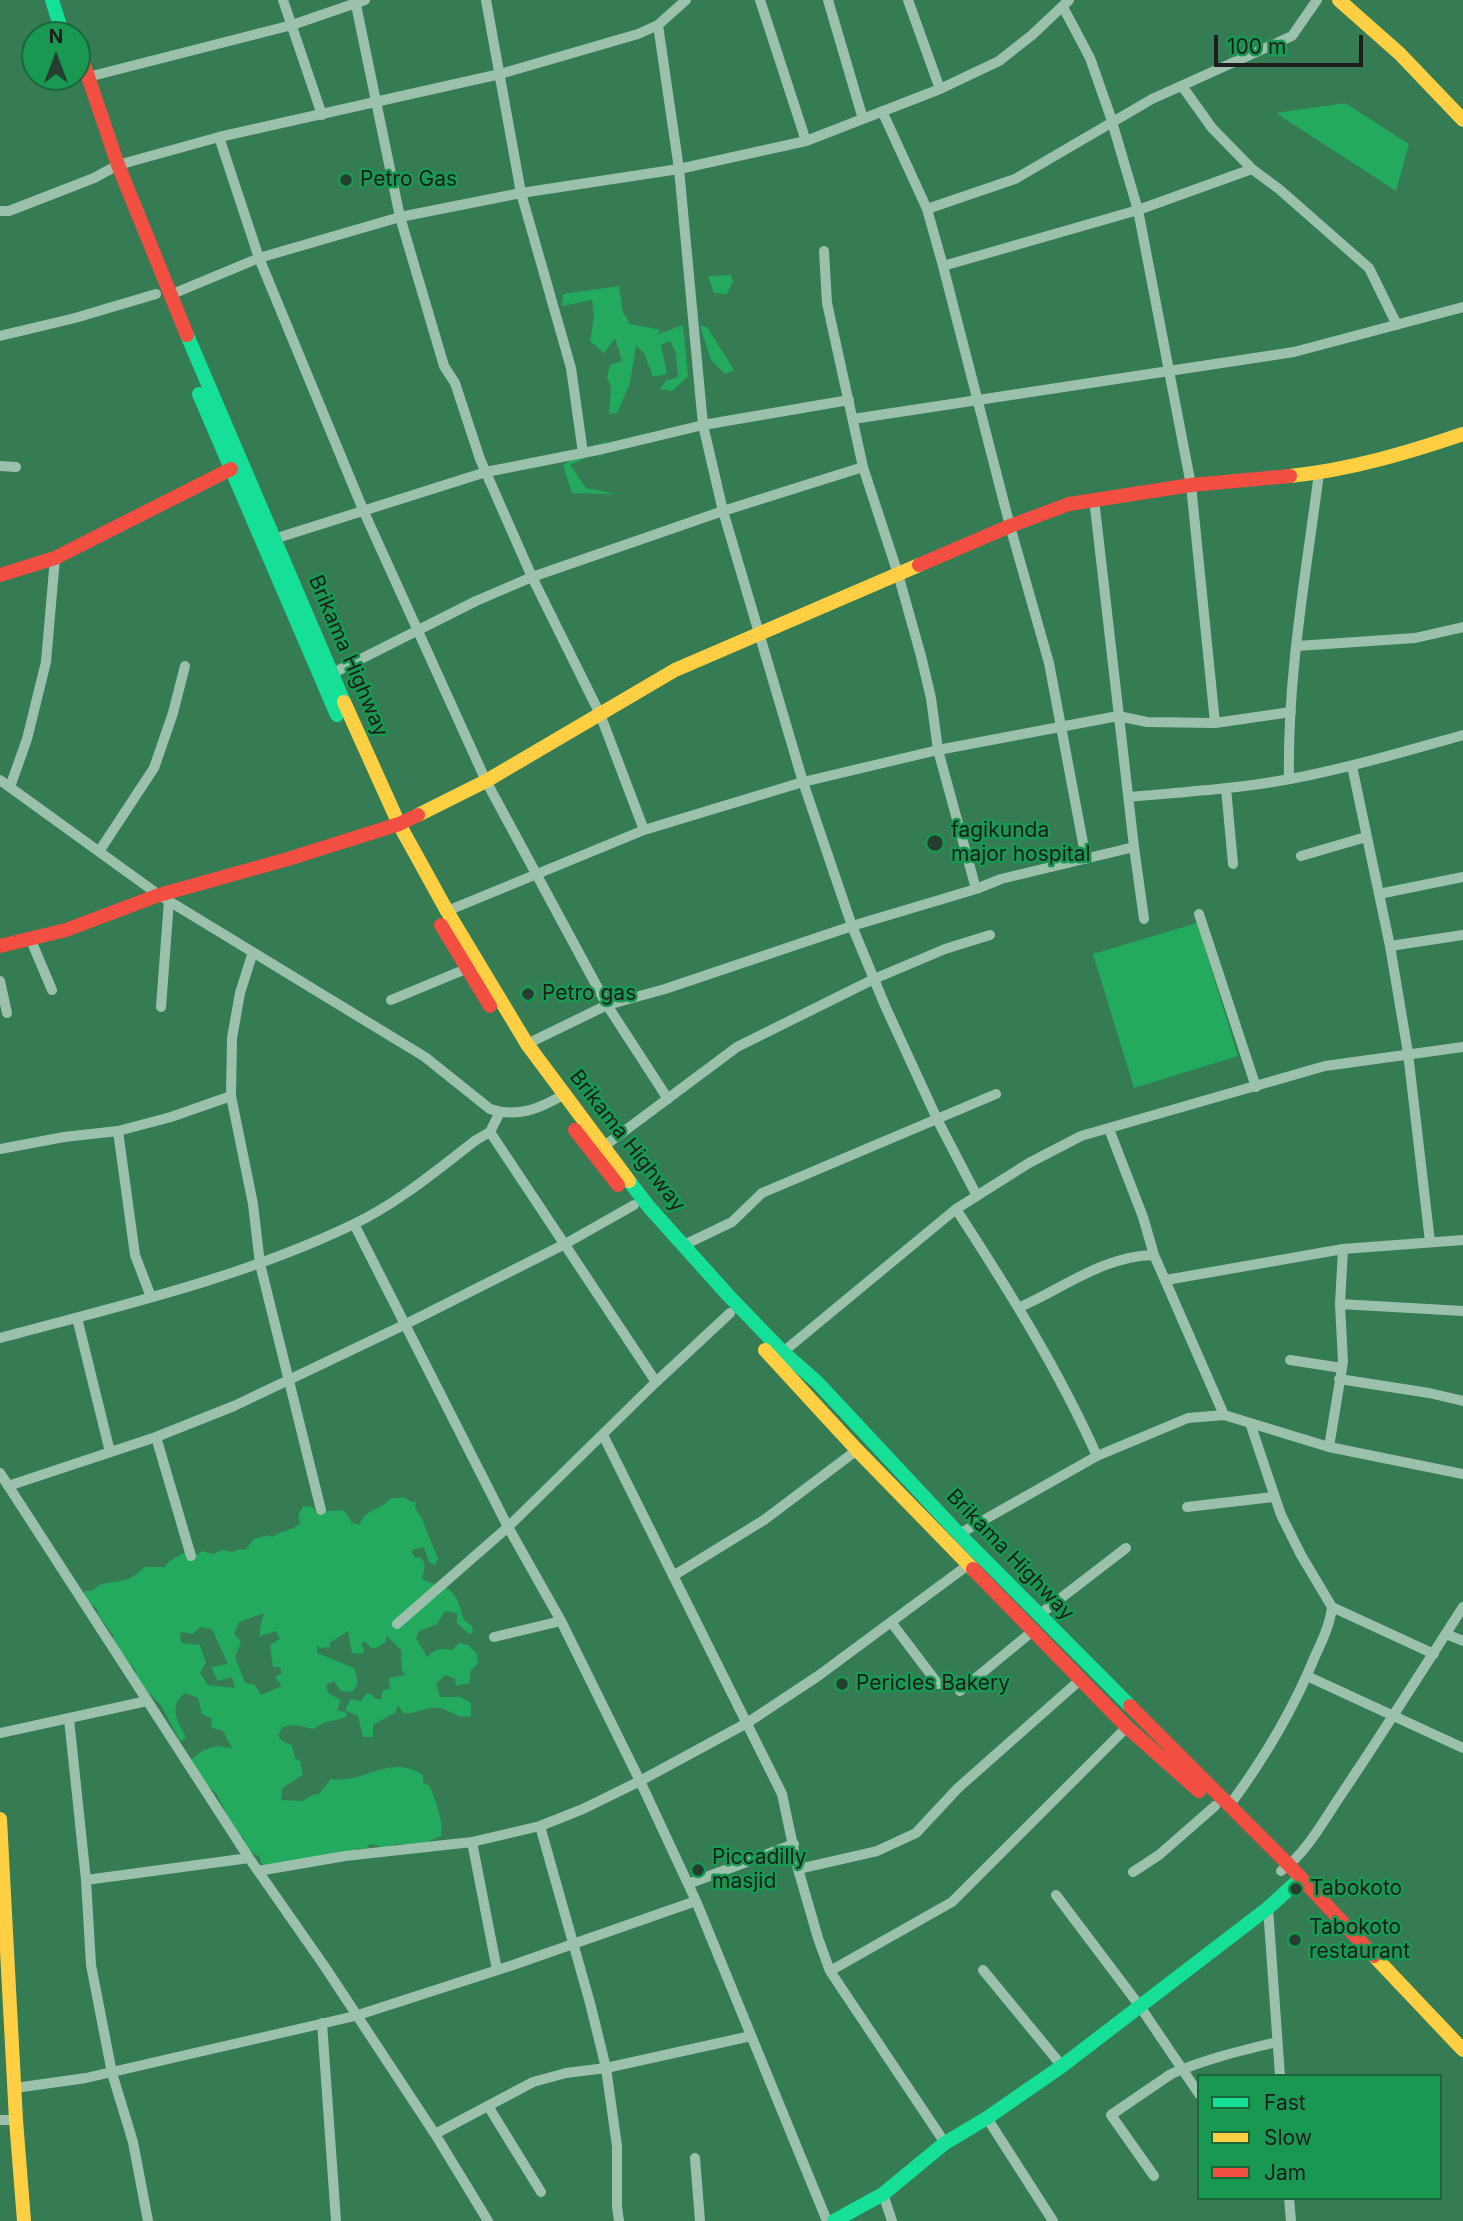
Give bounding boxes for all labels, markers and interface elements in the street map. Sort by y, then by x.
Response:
north arrow [21,21,91,91]
scale bar [1218,21,1367,65]
text: N [49,25,63,48]
text: 100 m [1227,34,1286,59]
place label: Petro Gas [360,167,457,193]
marker: Petro Gas [338,172,354,188]
street label: Brikama Highway [303,571,393,741]
place label: fagikunda major hospital [951,818,1091,868]
marker: fagikunda major hospital [925,833,945,853]
place label: Petro gas [542,981,636,1007]
marker: Petro gas [520,986,536,1002]
street label: Brikama Highway [564,1065,690,1217]
street label: Brikama Highway [941,1484,1079,1626]
place label: Pericles Bakery [856,1671,1010,1697]
marker: Pericles Bakery [834,1676,850,1692]
place label: Piccadilly masjid [712,1845,807,1895]
marker: Piccadilly masjid [690,1862,706,1878]
place label: Tabokoto [1310,1876,1402,1902]
marker: Tabokoto [1288,1881,1304,1897]
place label: Tabokoto restaurant [1309,1915,1410,1965]
marker: Tabokoto restaurant [1287,1932,1303,1948]
legend [1197,2074,1442,2200]
text: Fast [1264,2090,1306,2115]
text: Slow [1264,2125,1312,2150]
text: Jam [1264,2160,1306,2185]

